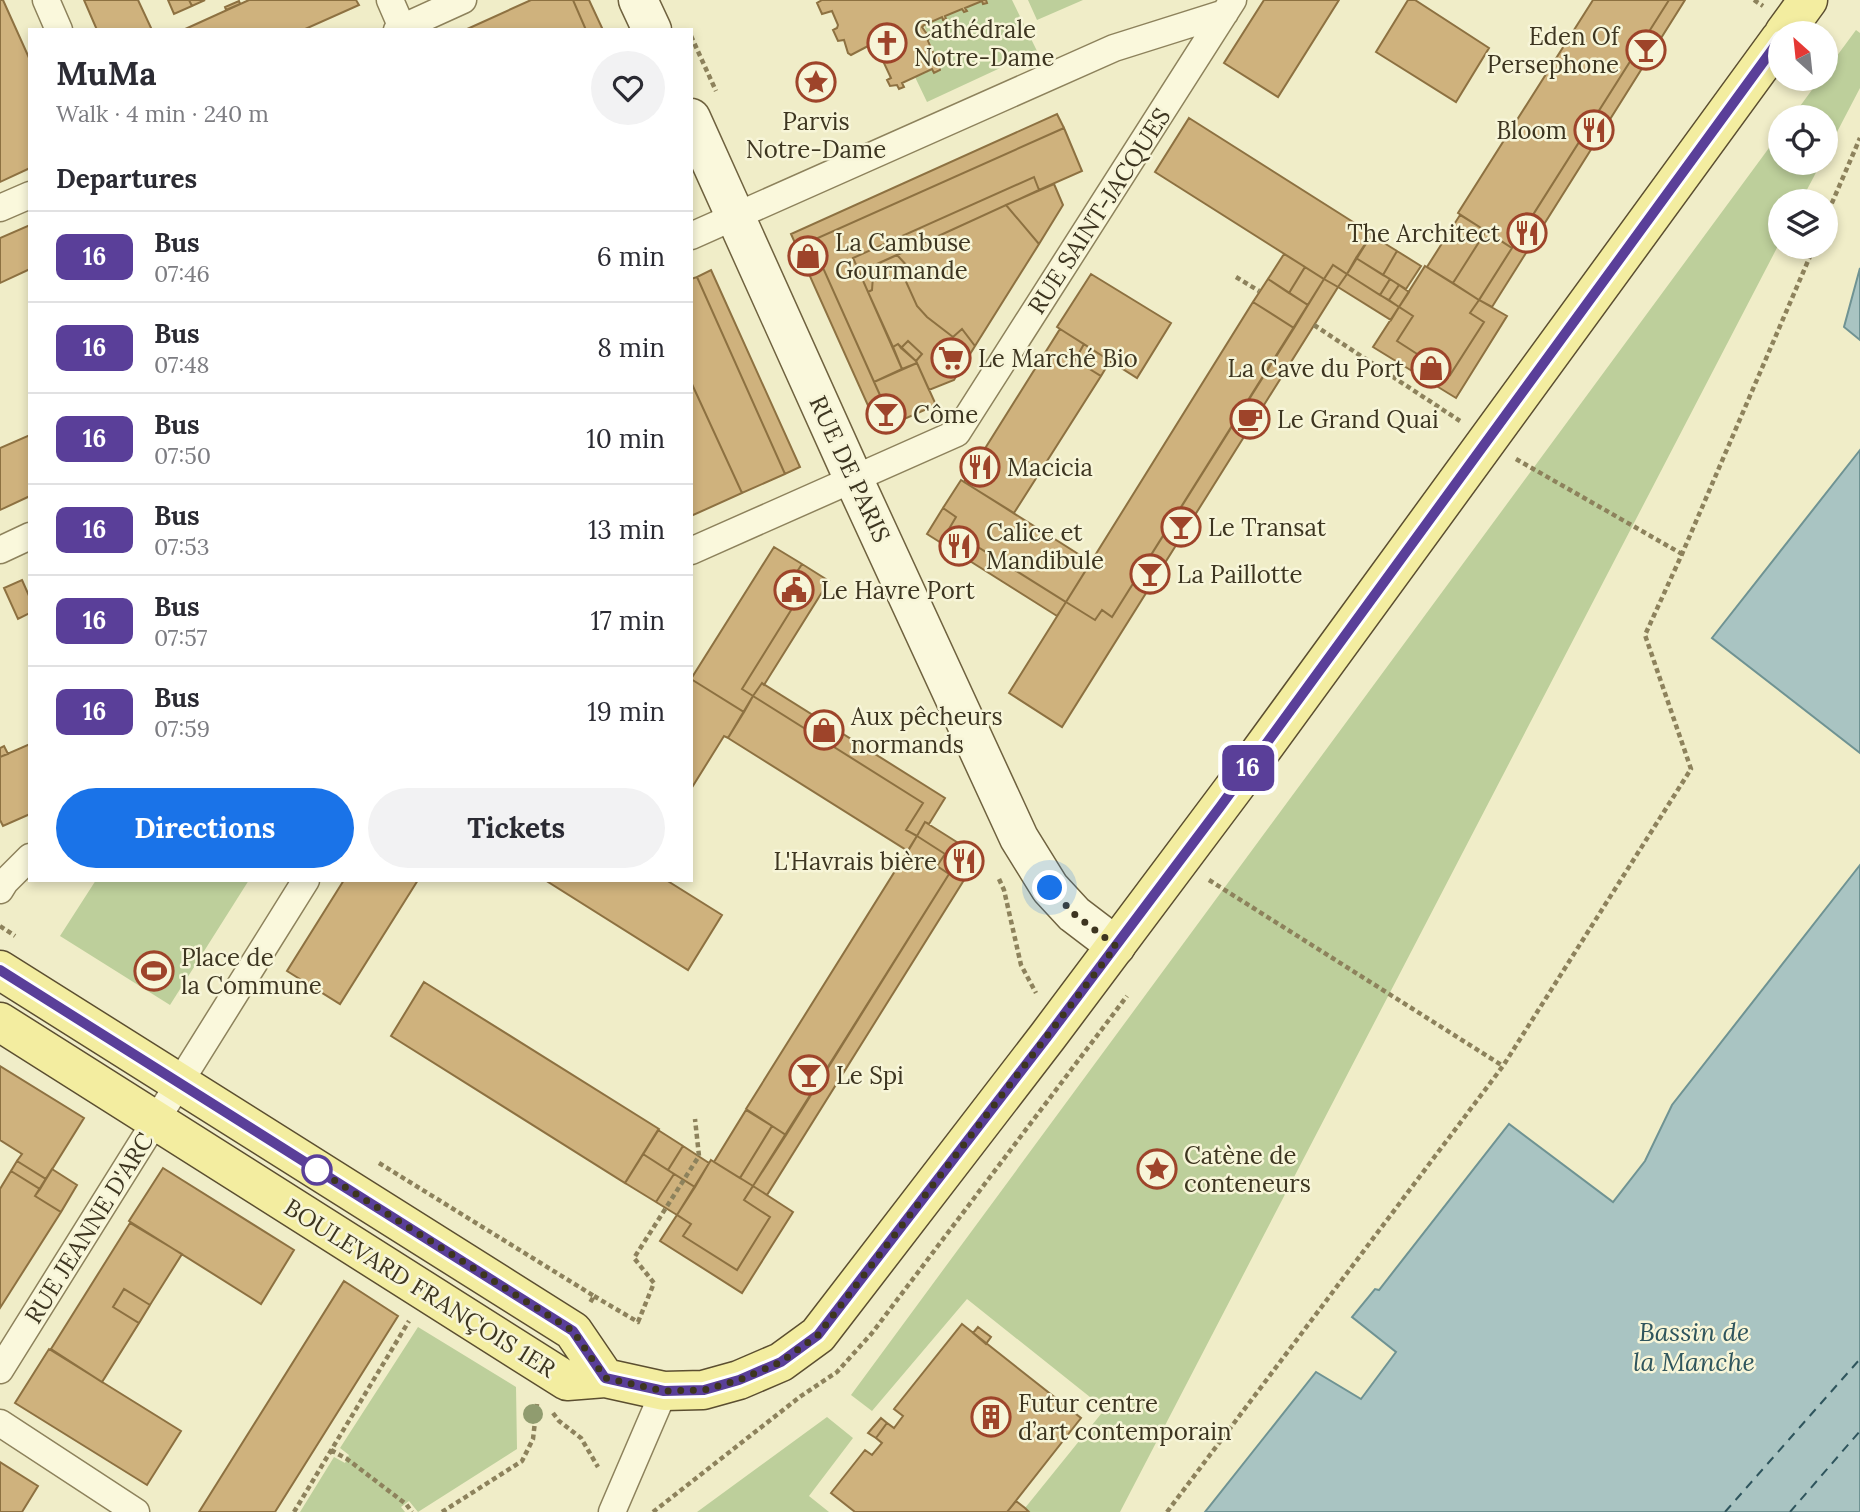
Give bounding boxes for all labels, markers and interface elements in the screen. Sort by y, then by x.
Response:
place label: Cathédrale Notre-Dame [914,14,1055,73]
place label: Eden Of Persephone [1487,21,1621,80]
north arrow [1768,21,1838,91]
map controls [1768,21,1838,259]
church icon: Cathédrale Notre-Dame [866,22,908,64]
bar icon: Eden Of Persephone [1625,29,1667,71]
button: heart [591,51,665,125]
text: MuMa [56,52,157,94]
place icon: Parvis Notre-Dame [795,61,837,103]
text: Walk · 4 min · 240 m [56,99,269,128]
street label: RUE SAINT-JACQUES [1021,102,1177,320]
button: locate [1768,105,1838,175]
place label: Parvis Notre-Dame [746,106,886,165]
restaurant icon: Bloom [1573,109,1615,151]
place label: Bloom [1496,115,1567,146]
text: Departures [56,162,197,195]
button: layers [1768,189,1838,259]
restaurant icon: The Architect [1506,212,1548,254]
place label: The Architect [1347,218,1501,249]
text: Bus [154,226,200,259]
place label: La Cambuse Gourmande [835,227,971,286]
shop icon: La Cambuse Gourmande [787,235,829,277]
text: 6 min [597,240,665,273]
text: 16 [83,241,106,272]
text: 07:46 [154,259,210,288]
text: Bus [154,317,200,350]
text: 8 min [597,331,665,364]
text: 16 [83,332,106,363]
supermarket icon: Le Marché Bio [930,337,972,379]
place label: Le Marché Bio [978,343,1138,374]
shop icon: La Cave du Port [1410,347,1452,389]
text: 07:48 [154,350,210,379]
place label: La Cave du Port [1228,353,1405,384]
street label: RUE DE PARIS [802,391,898,547]
bar icon: Côme [865,393,907,435]
cafe icon: Le Grand Quai [1229,398,1271,440]
place label: Côme [913,399,978,430]
place label: Le Grand Quai [1277,404,1439,435]
text: Bus [154,408,200,441]
text: 10 min [586,422,665,455]
text: 16 [83,423,106,454]
text: 07:50 [154,441,211,470]
restaurant icon: Macicia [959,446,1001,488]
place label: Macicia [1007,452,1093,483]
text: Bus [154,499,200,532]
bar icon: Le Transat [1160,506,1202,548]
place label: Le Transat [1208,512,1327,543]
text: 13 min [588,513,665,546]
text: 16 [83,514,106,545]
place label: Calice et Mandibule [986,517,1104,576]
restaurant icon: Calice et Mandibule [938,525,980,567]
text: 07:53 [154,532,209,561]
bar icon: La Paillotte [1129,553,1171,595]
place label: La Paillotte [1177,559,1303,590]
public building icon: Le Havre Port [773,569,815,611]
place label: Le Havre Port [821,575,975,606]
text: Bus [154,590,200,623]
text: 17 min [590,604,665,637]
text: 16 [83,605,106,636]
text: 07:57 [154,623,207,652]
text: Bus [154,681,200,714]
text: 19 min [587,695,665,728]
text: 16 [83,696,106,727]
place label: Aux pêcheurs normands [850,701,1003,760]
shop icon: Aux pêcheurs normands [803,709,845,751]
text: 07:59 [154,714,210,743]
line badge: 16 [1216,745,1280,791]
text: 16 [1236,752,1260,783]
button: Directions [56,788,354,868]
button: Tickets [368,788,665,868]
restaurant icon: L'Havrais bière [943,840,985,882]
place label: L'Havrais bière [774,846,937,877]
your location [1032,870,1067,905]
place label: Place de la Commune [181,942,322,1001]
sports icon: Place de la Commune [133,950,175,992]
bar icon: Le Spi [788,1054,830,1096]
place label: Le Spi [836,1060,904,1091]
street label: RUE JEANNE D'ARC [18,1127,160,1329]
place label: Catène de conteneurs [1184,1140,1311,1199]
place icon: Catène de conteneurs [1136,1148,1178,1190]
unlabelled marker [302,1155,332,1185]
street label: BOULEVARD FRANÇOIS 1ER [278,1192,562,1385]
water label: Bassin de la Manche [1633,1315,1755,1378]
place label: Futur centre d’art contemporain [1018,1388,1232,1447]
building icon: Futur centre d’art contemporain [970,1396,1012,1438]

